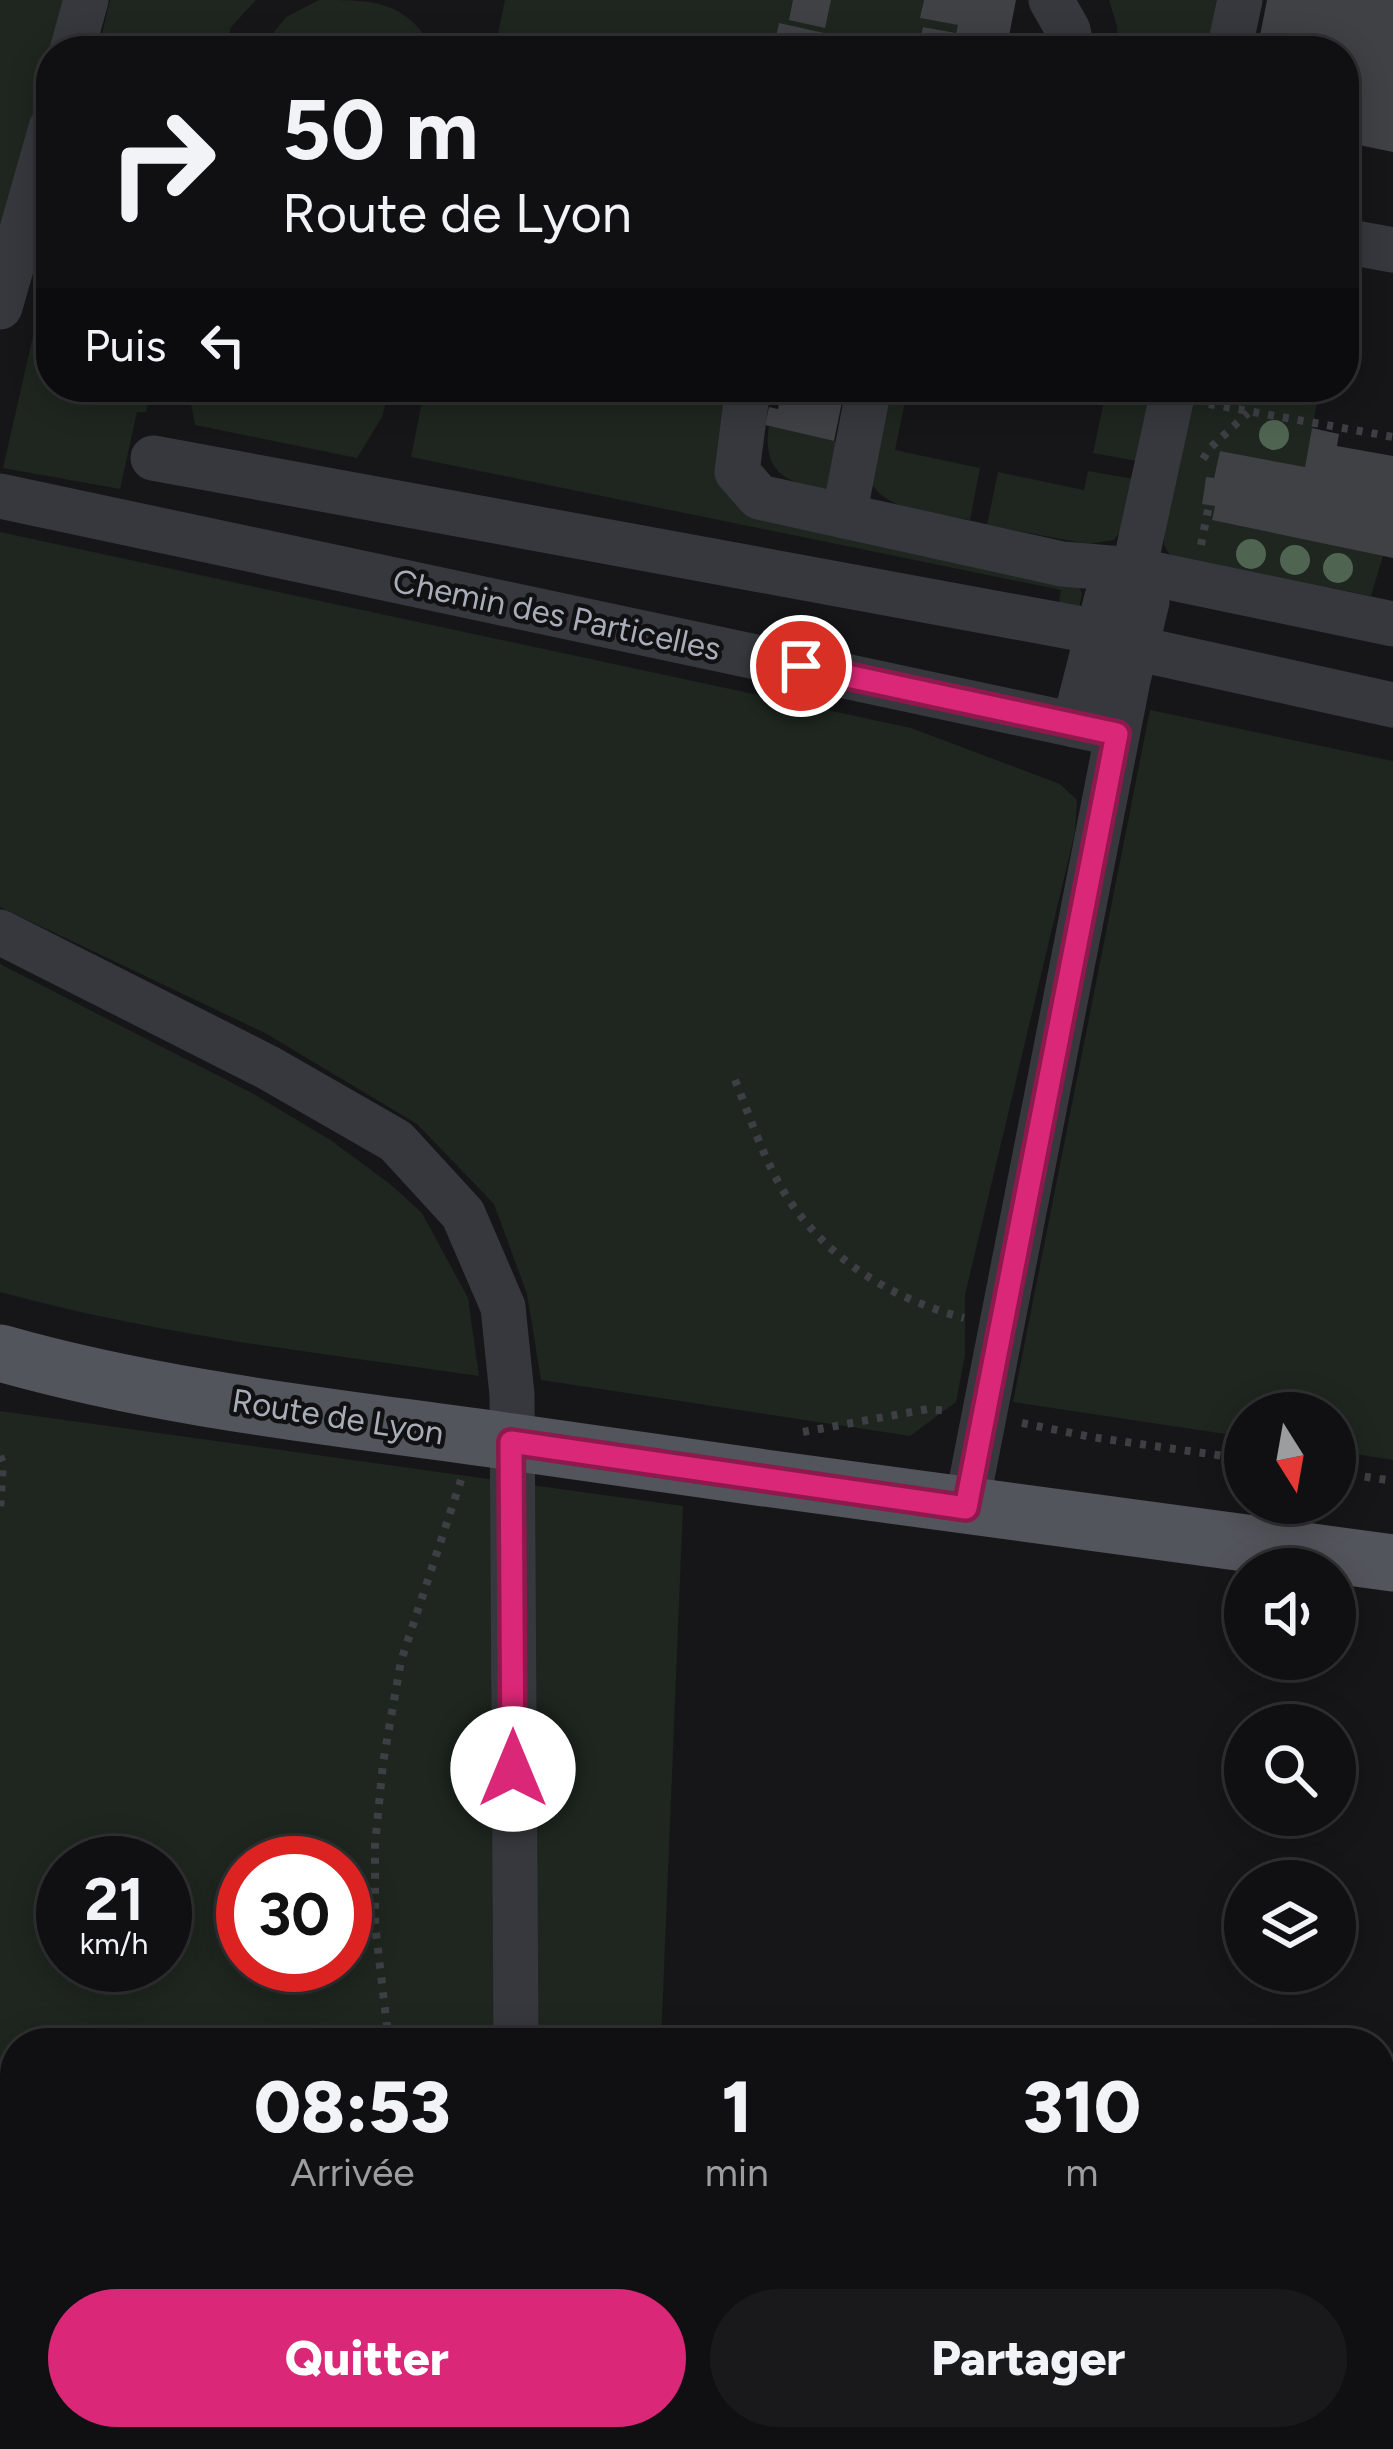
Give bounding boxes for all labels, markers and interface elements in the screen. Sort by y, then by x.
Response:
text: 50 m [282,79,478,180]
icon: right [84,84,240,240]
text: Route de Lyon [282,181,632,246]
icon: left [190,312,256,378]
text: Puis [84,318,166,372]
street label: Chemin des Particelles [389,561,724,668]
pin [750,615,852,717]
icon: arrive [768,633,834,699]
street label: Route de Lyon [229,1381,447,1452]
north arrow [1224,1392,1356,1524]
map controls [1224,1392,1356,1992]
button: sound [1224,1548,1356,1680]
button: search [1224,1704,1356,1836]
position arrow [450,1706,576,1832]
speed limit sign: 30 [216,1836,372,1992]
button: layers [1224,1860,1356,1992]
text: 21 [84,1863,144,1935]
text: km/h [80,1925,148,1962]
text: 08:53 [254,2064,451,2150]
text: 1 [722,2064,752,2150]
text: 310 [1023,2064,1141,2150]
text: Arrivée [290,2149,415,2196]
text: min [705,2149,769,2196]
text: m [1065,2149,1099,2196]
button: Quitter [48,2289,686,2427]
button: Partager [710,2289,1347,2427]

